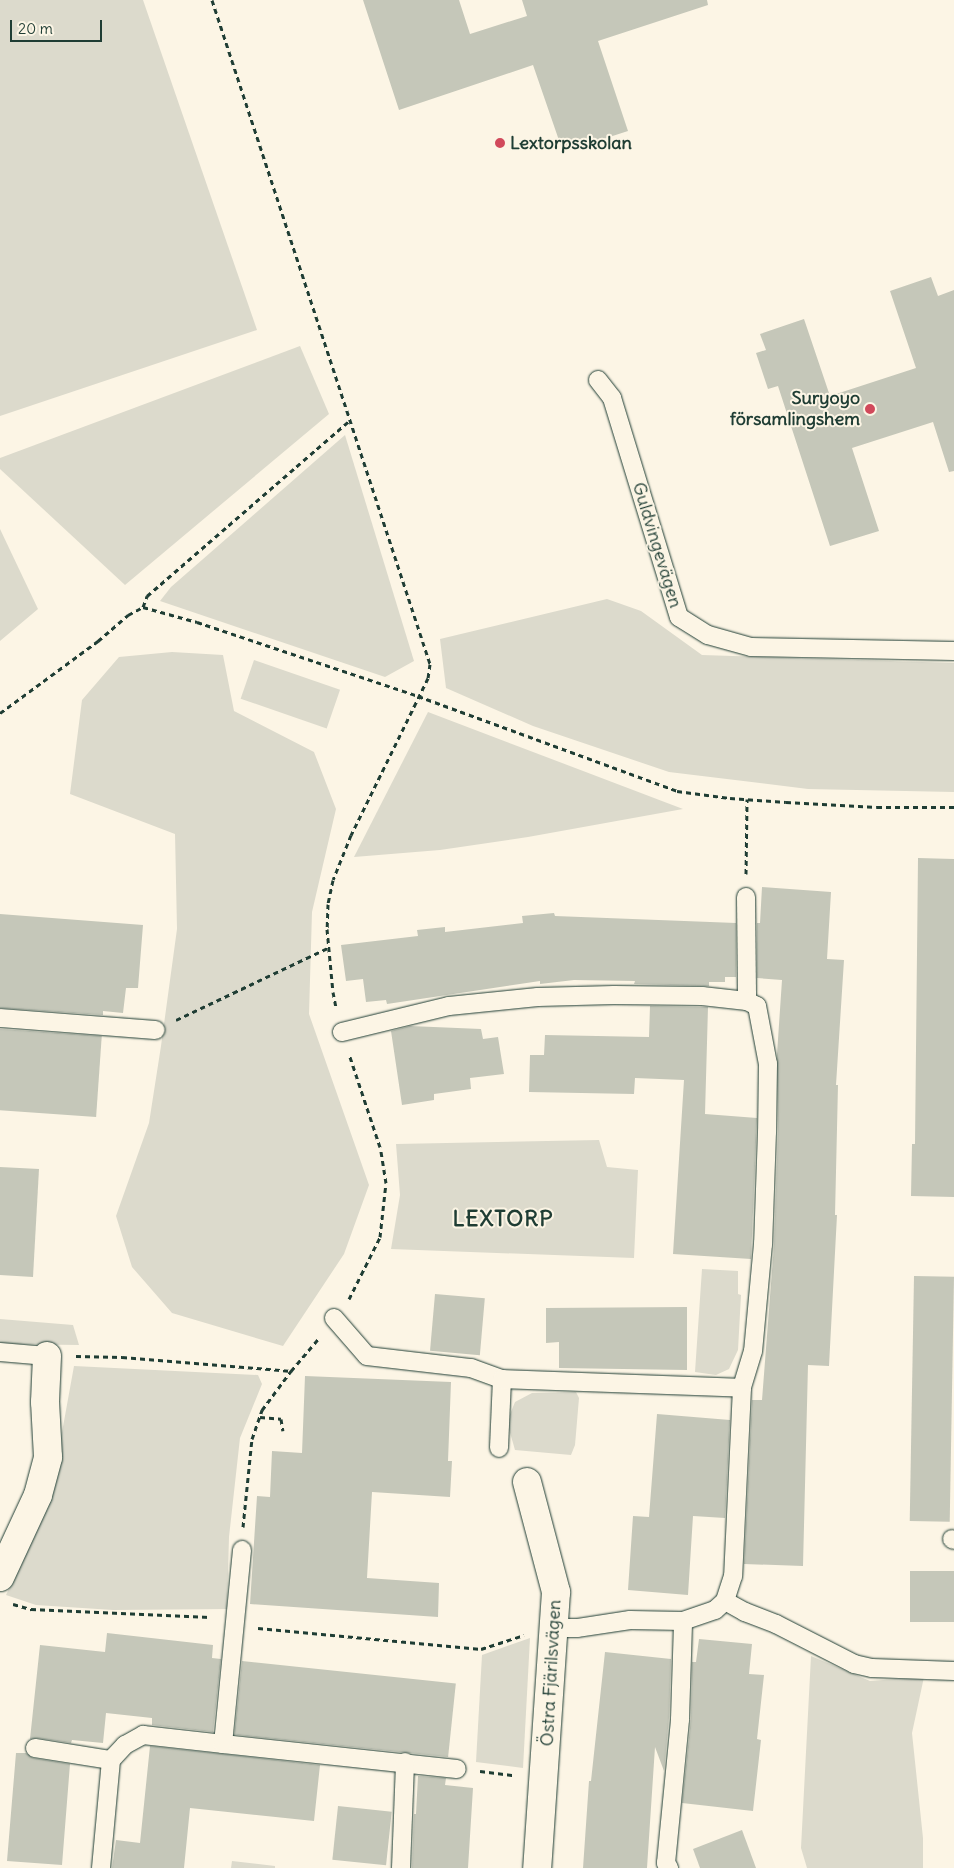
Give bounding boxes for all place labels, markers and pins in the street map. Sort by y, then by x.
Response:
place label: Lextorpsskolan [510,132,632,154]
marker: Lextorpsskolan [494,137,506,149]
place label: Suryoyo församlingshem [730,388,860,430]
marker: Suryoyo församlingshem [864,403,876,415]

